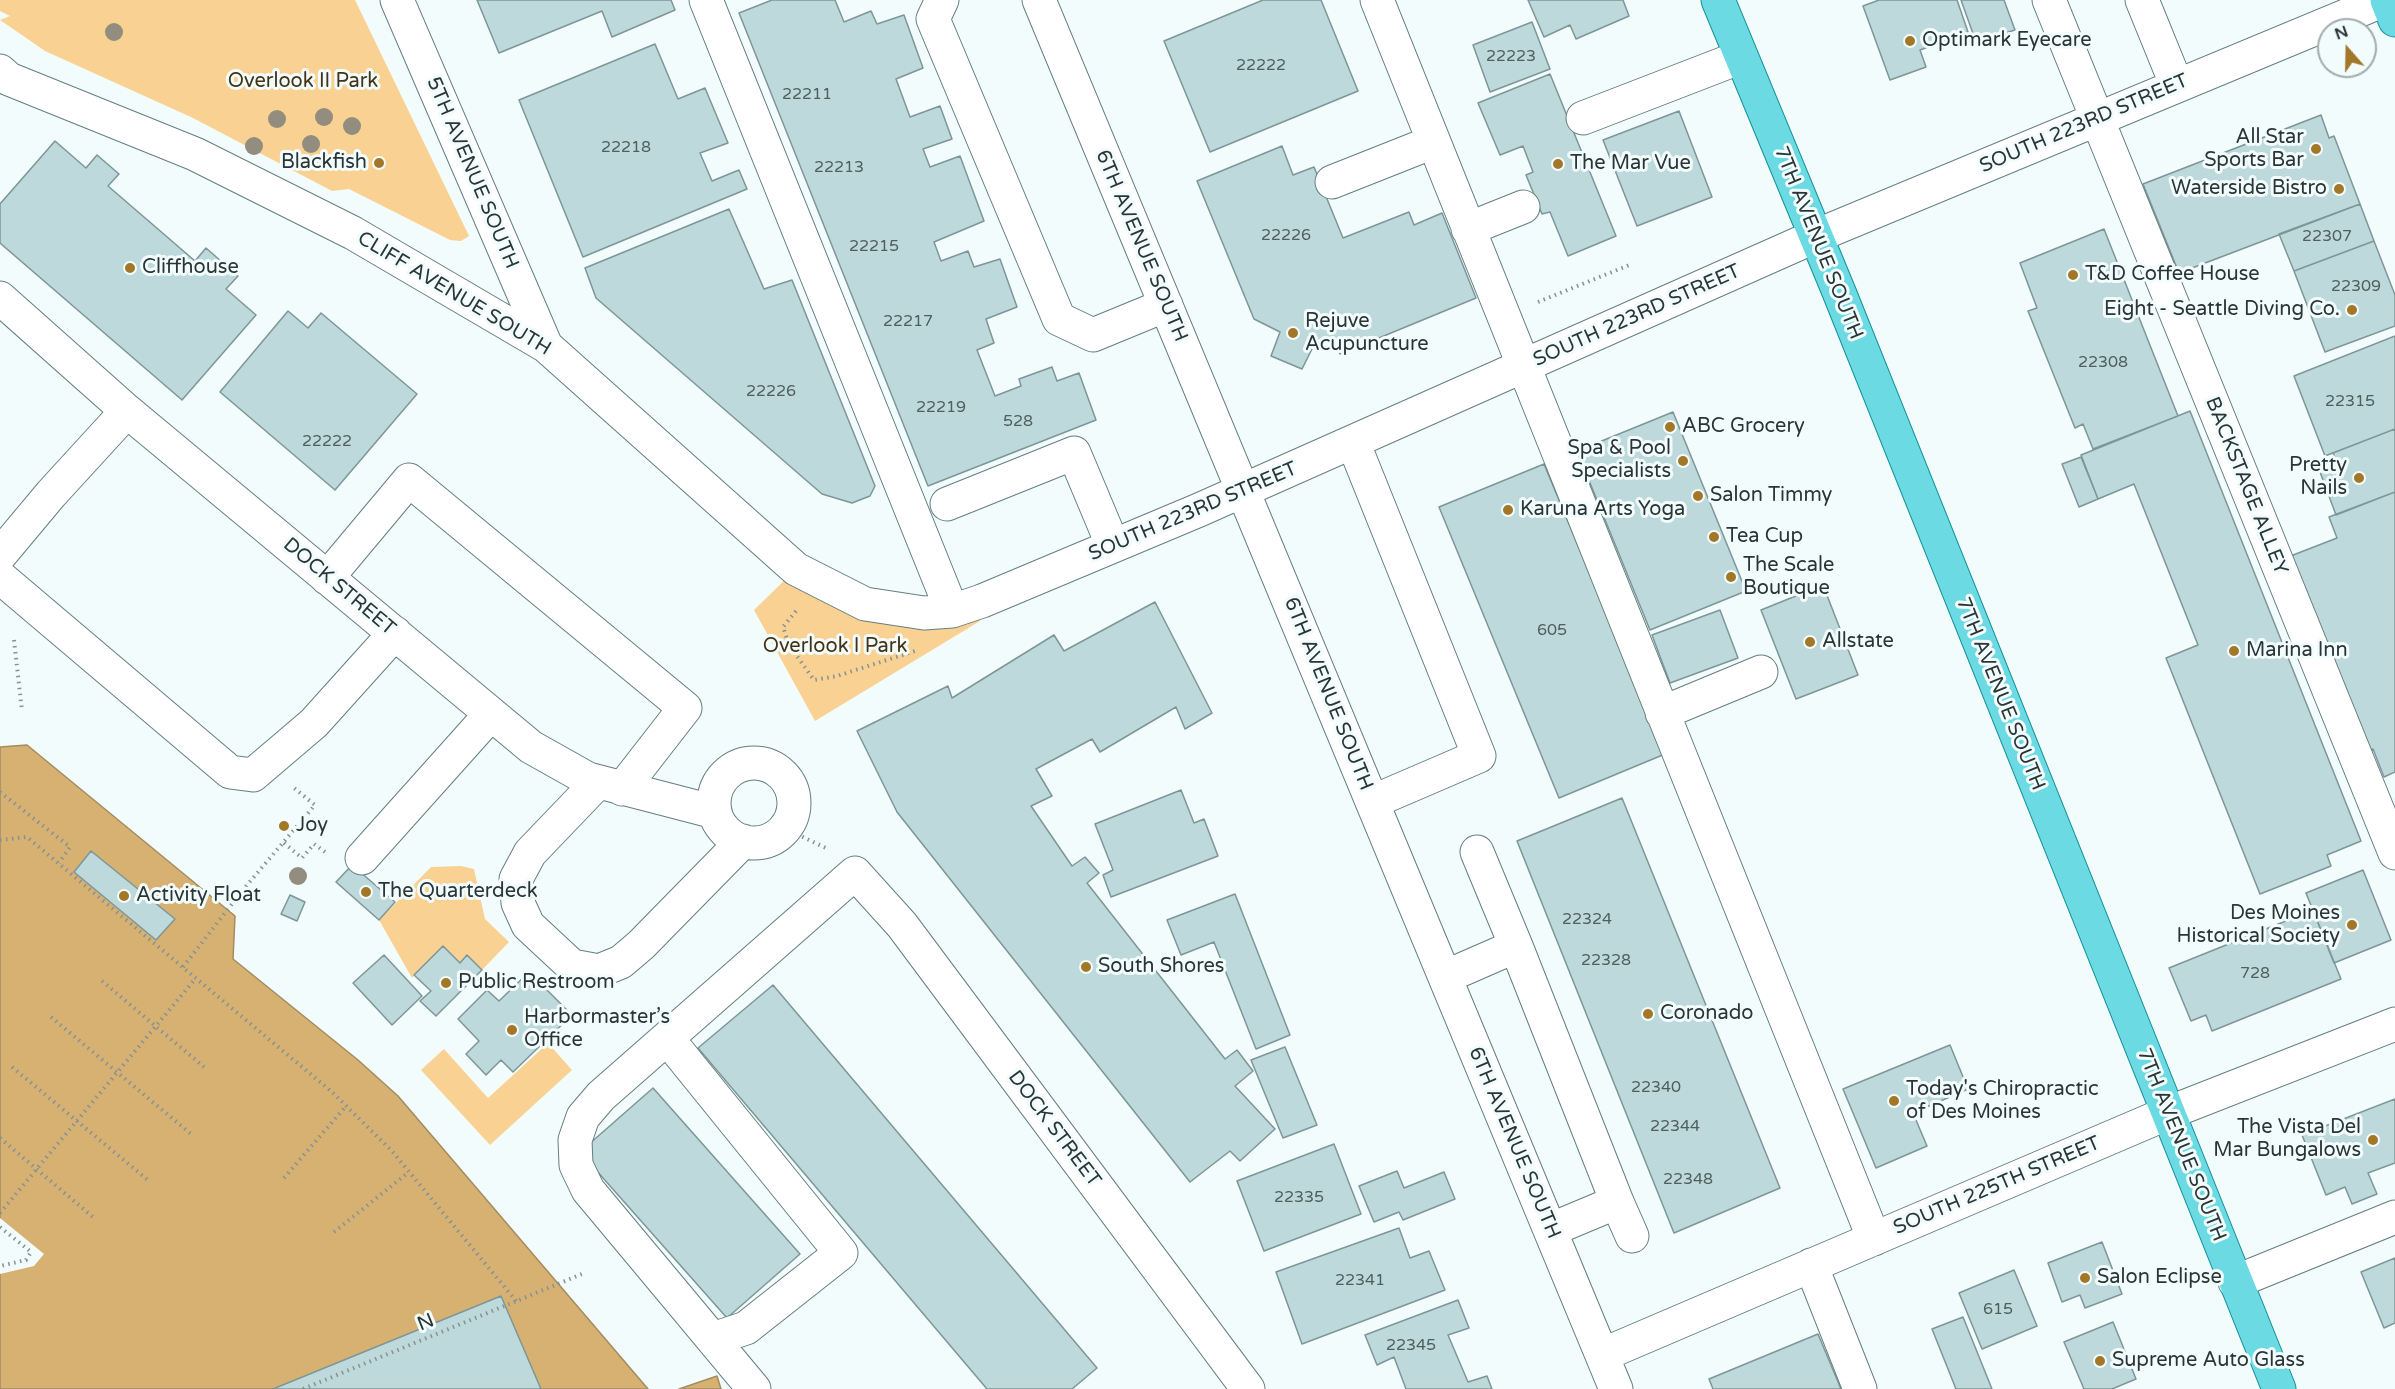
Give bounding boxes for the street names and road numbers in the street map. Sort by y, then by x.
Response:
street label: SOUTH 223RD STREET [1976,69,2192,179]
street label: 5TH AVENUE SOUTH [421,74,523,272]
street label: 7TH AVENUE SOUTH [1768,143,1868,343]
street label: 6TH AVENUE SOUTH [1090,147,1192,345]
street label: CLIFF AVENUE SOUTH [353,227,555,361]
street label: SOUTH 223RD STREET [1530,259,1744,373]
street label: BACKSTAGE ALLEY [2199,394,2293,578]
street label: SOUTH 223RD STREET [1085,457,1301,567]
street label: DOCK STREET [278,533,400,641]
street label: 6TH AVENUE SOUTH [1278,594,1378,794]
street label: 7TH AVENUE SOUTH [1950,594,2050,794]
street label: 6TH AVENUE SOUTH [1463,1044,1565,1242]
street label: 7TH AVENUE SOUTH [2131,1045,2231,1245]
street label: DOCK STREET [1002,1066,1106,1192]
street label: SOUTH 225TH STREET [1890,1132,2104,1240]
street label: N [414,1309,438,1337]

